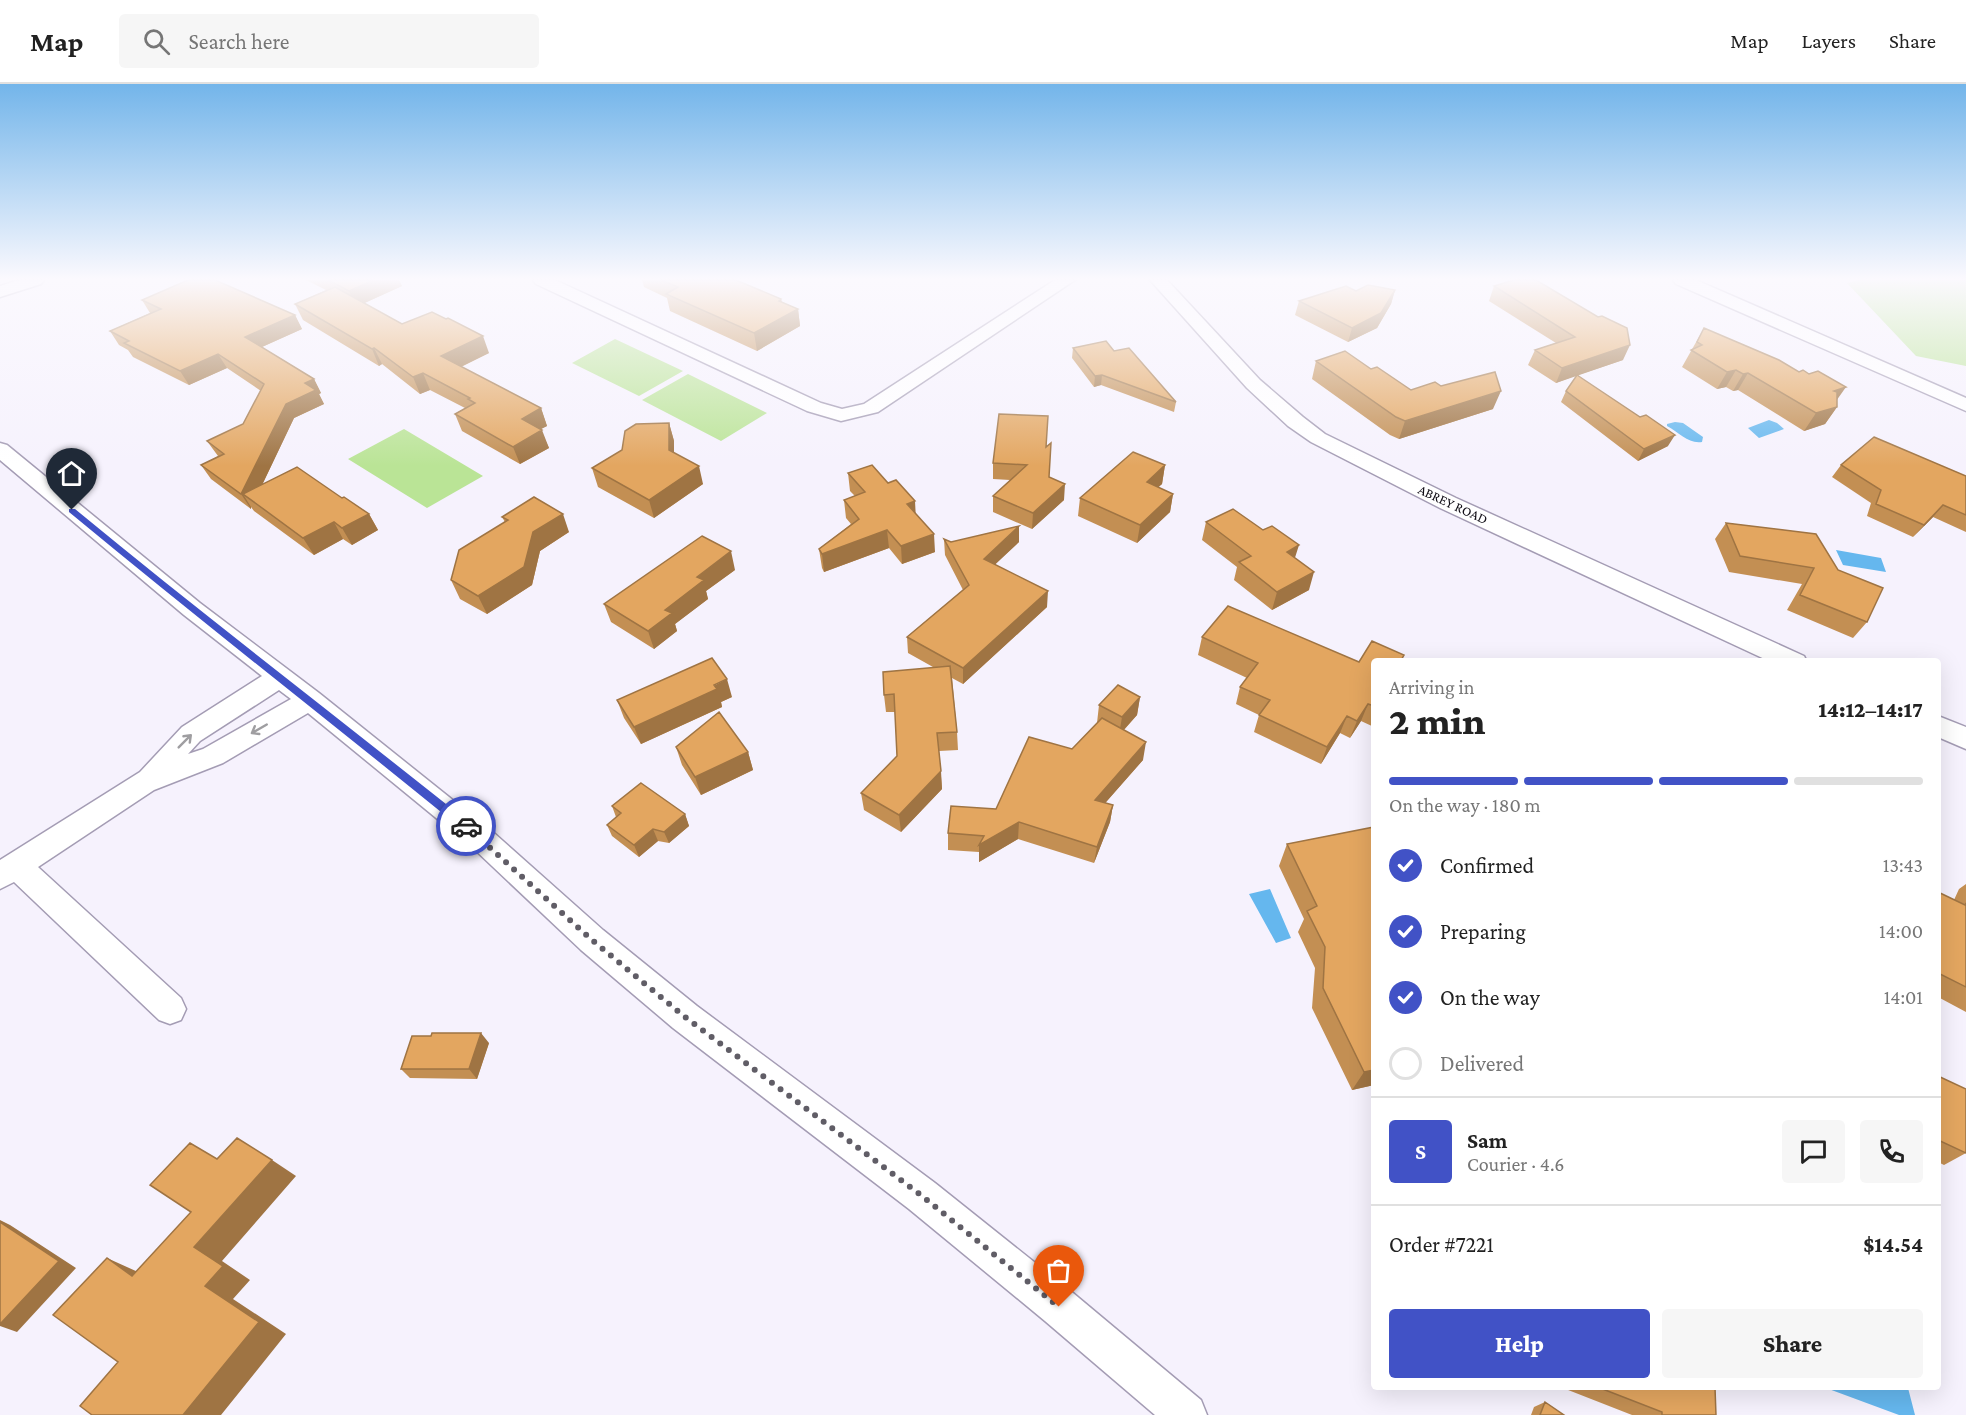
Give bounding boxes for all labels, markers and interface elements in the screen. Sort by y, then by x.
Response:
search box [119,14,539,68]
icon: search [140,25,173,58]
text: Map [30,26,83,57]
text: Search here [188,29,289,54]
text: Map [1730,29,1769,53]
text: Layers [1802,29,1856,53]
text: Share [1889,29,1936,53]
pin [46,448,97,510]
icon: home [55,457,88,490]
street label: ABREY ROAD [1416,481,1490,527]
text: Arriving in [1389,676,1474,698]
text: 14:12–14:17 [1818,697,1923,722]
text: 2 min [1389,699,1485,742]
one-way arrow [251,724,268,736]
one-way arrow [178,733,193,748]
text: On the way · 180 m [1389,794,1541,816]
courier [436,796,496,856]
icon: car [450,810,483,843]
icon: check [1389,849,1422,882]
text: Confirmed [1440,853,1534,878]
text: 13:43 [1883,854,1923,876]
icon: check [1389,915,1422,948]
text: Preparing [1440,919,1526,944]
text: 14:00 [1879,920,1923,942]
icon: check [1389,981,1422,1014]
text: On the way [1440,985,1540,1010]
text: 14:01 [1884,986,1923,1008]
text: Delivered [1440,1051,1524,1076]
button: chat [1782,1120,1845,1183]
button: phone [1860,1120,1923,1183]
text: Sam [1467,1128,1507,1153]
text: S [1415,1139,1426,1164]
text: Courier · 4.6 [1467,1153,1565,1175]
text: Order #7221 [1389,1232,1494,1257]
text: $14.54 [1863,1232,1923,1257]
pin [1033,1245,1084,1307]
icon: bag [1042,1254,1075,1287]
button: Help [1389,1309,1650,1378]
button: Share [1662,1309,1923,1378]

